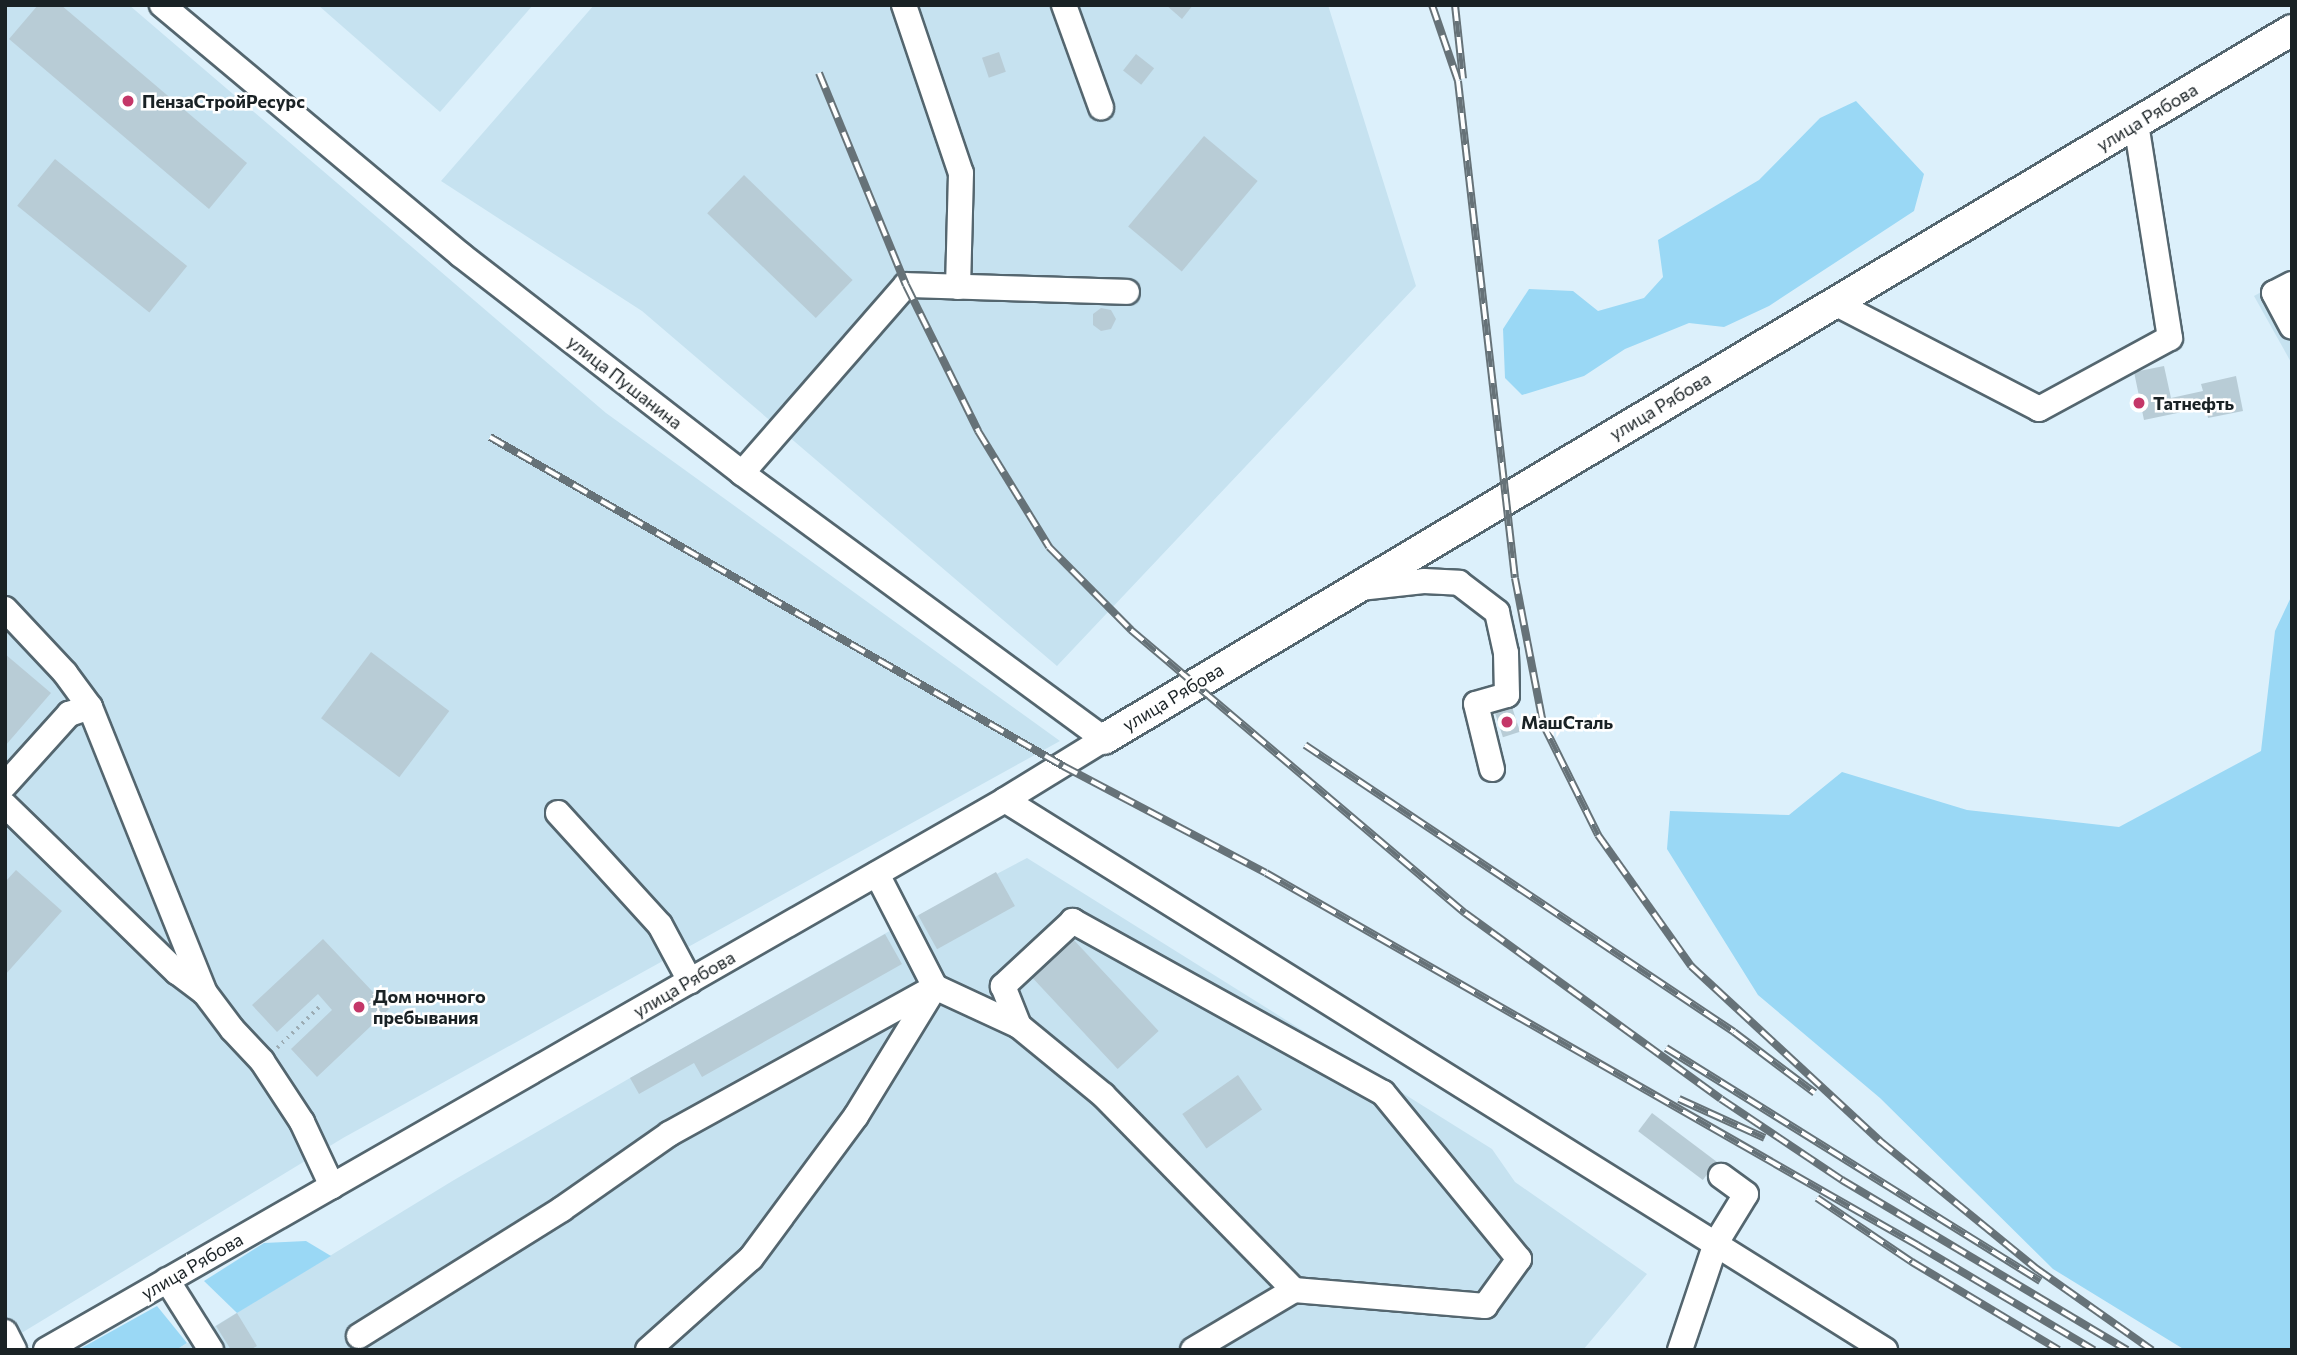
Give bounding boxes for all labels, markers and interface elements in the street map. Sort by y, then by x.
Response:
street label: улица Рябова [2093,78,2201,156]
place label: ПензаСтройРесурс [142,90,305,112]
marker: ПензаСтройРесурс [120,93,136,109]
street label: улица Пушанина [563,330,687,434]
street label: улица Рябова [1606,367,1714,445]
place label: Татнефть [2153,392,2234,414]
marker: Татнефть [2131,395,2147,411]
street label: улица Рябова [1119,658,1227,736]
place label: МашСталь [1521,711,1613,733]
marker: МашСталь [1499,714,1515,730]
street label: улица Рябова [629,946,739,1022]
place label: Дом ночного пребывания [373,986,486,1028]
marker: Дом ночного пребывания [351,999,367,1015]
street label: улица Рябова [137,1228,247,1304]

